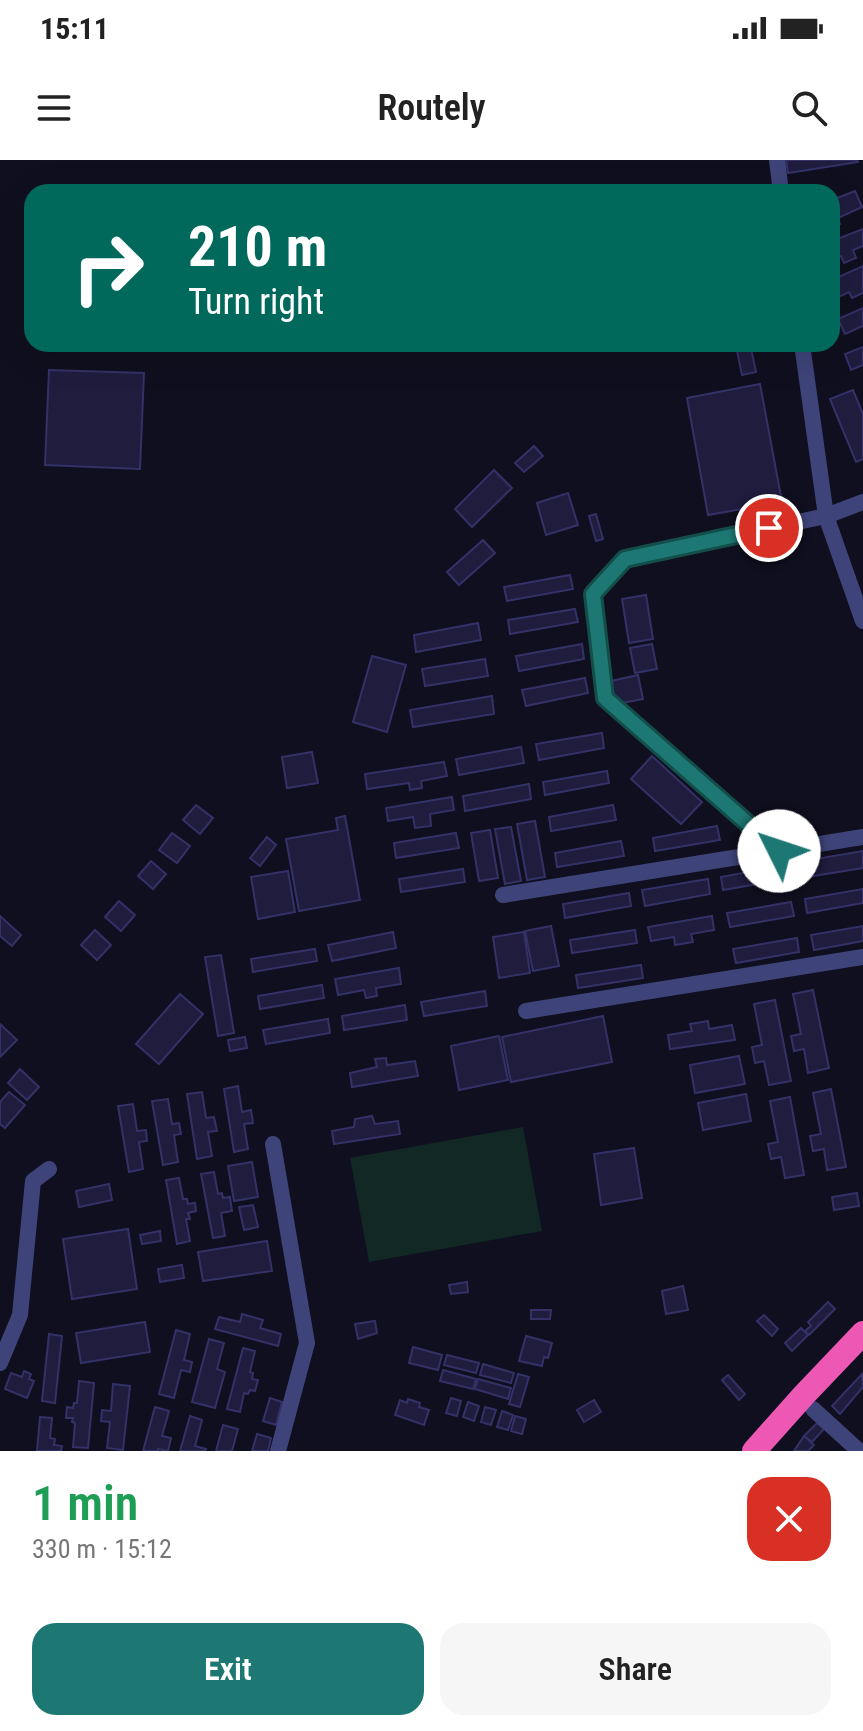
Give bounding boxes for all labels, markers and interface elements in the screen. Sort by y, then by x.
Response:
text: 15:11 [40,11,109,46]
icon: menu [32,86,76,130]
icon: search [787,86,831,130]
text: Routely [377,87,486,129]
text: 210 m [188,214,327,280]
icon: right [56,216,160,320]
text: Turn right [188,281,324,323]
pin [735,494,803,562]
icon: arrive [747,506,791,550]
position arrow [737,809,821,893]
text: 1 min [32,1475,138,1532]
button: close [747,1477,831,1561]
text: 330 m · 15:12 [32,1534,172,1564]
button: Exit [32,1623,424,1715]
button: Share [440,1623,831,1715]

